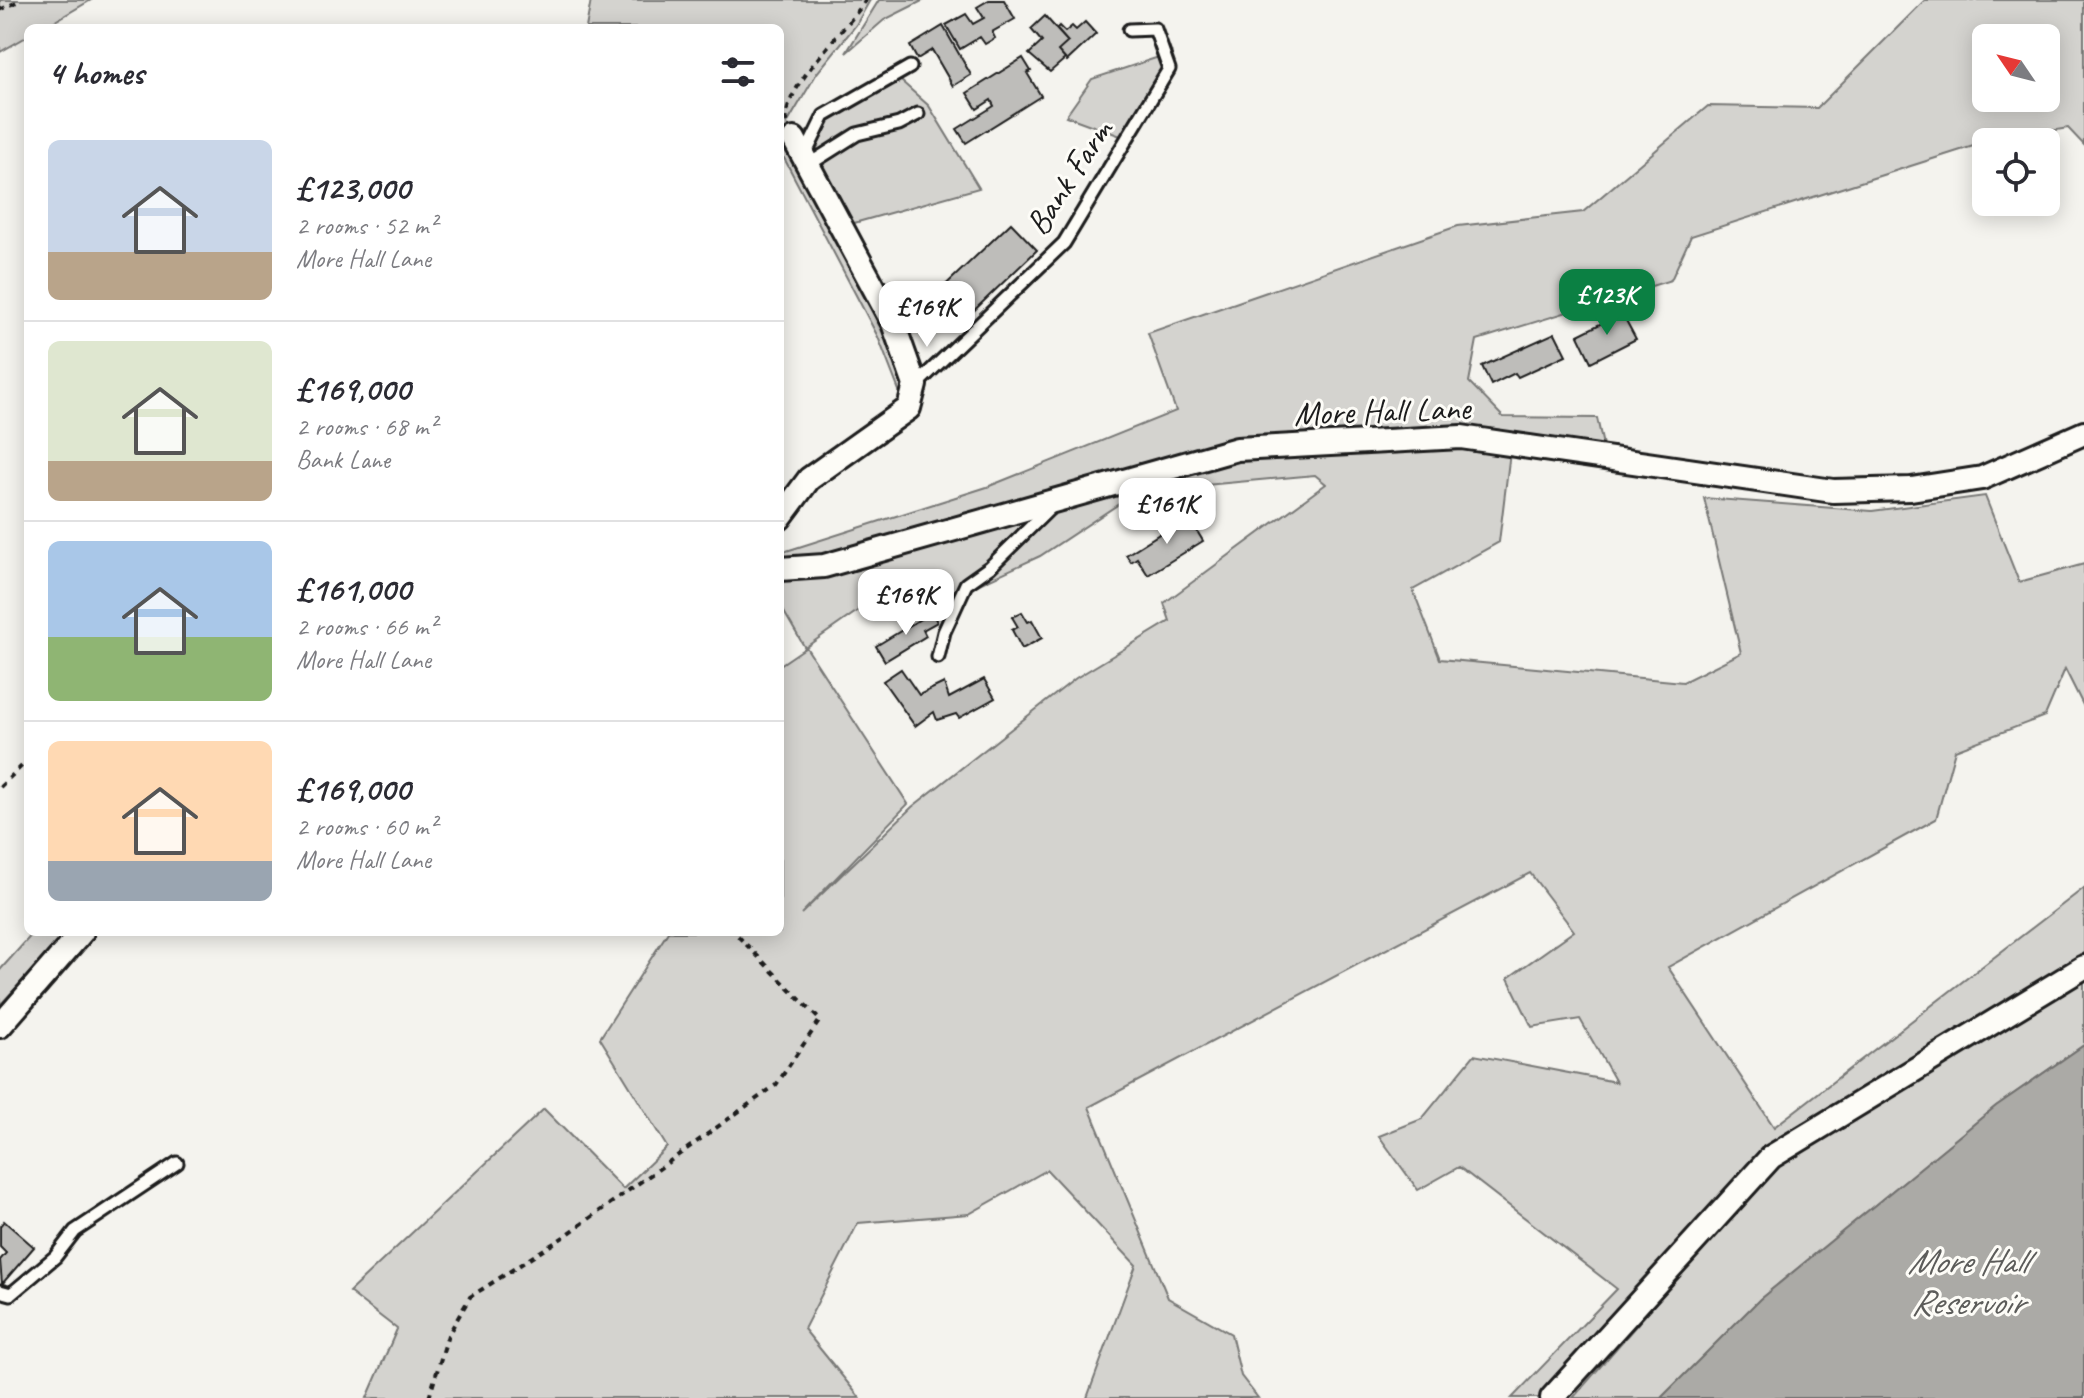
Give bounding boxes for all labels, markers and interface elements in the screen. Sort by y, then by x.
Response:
north arrow [1972,24,2060,112]
map controls [1972,24,2060,216]
icon: filters [716,50,760,94]
text: 4 homes [48,51,144,94]
street label: Bank Farm [1015,109,1123,243]
button: locate [1972,128,2060,216]
text: £123,000 [296,166,410,209]
icon: home [112,172,208,268]
text: 2 rooms · 52 m² [296,209,437,242]
text: More Hall Lane [296,242,431,275]
pin: £123K [1551,269,1663,337]
text: £123K [1577,278,1637,311]
pin: £169K [871,281,983,349]
text: £169K [897,290,957,323]
text: £169,000 [296,367,410,410]
icon: home [112,373,208,469]
street label: More Hall Lane [1293,386,1473,435]
text: 2 rooms · 68 m² [296,410,437,443]
text: Bank Lane [296,443,390,476]
pin: £161K [1111,478,1223,546]
text: £161K [1137,487,1197,520]
text: £161,000 [296,567,411,610]
pin: £169K [850,569,962,637]
icon: home [112,573,208,669]
text: £169K [876,578,936,611]
text: 2 rooms · 66 m² [296,610,437,643]
text: More Hall Lane [296,643,431,676]
text: £169,000 [296,767,410,810]
icon: home [112,773,208,869]
text: 2 rooms · 60 m² [296,810,437,843]
text: More Hall Lane [296,843,431,876]
water label: More Hall Reservoir [1907,1238,2038,1325]

